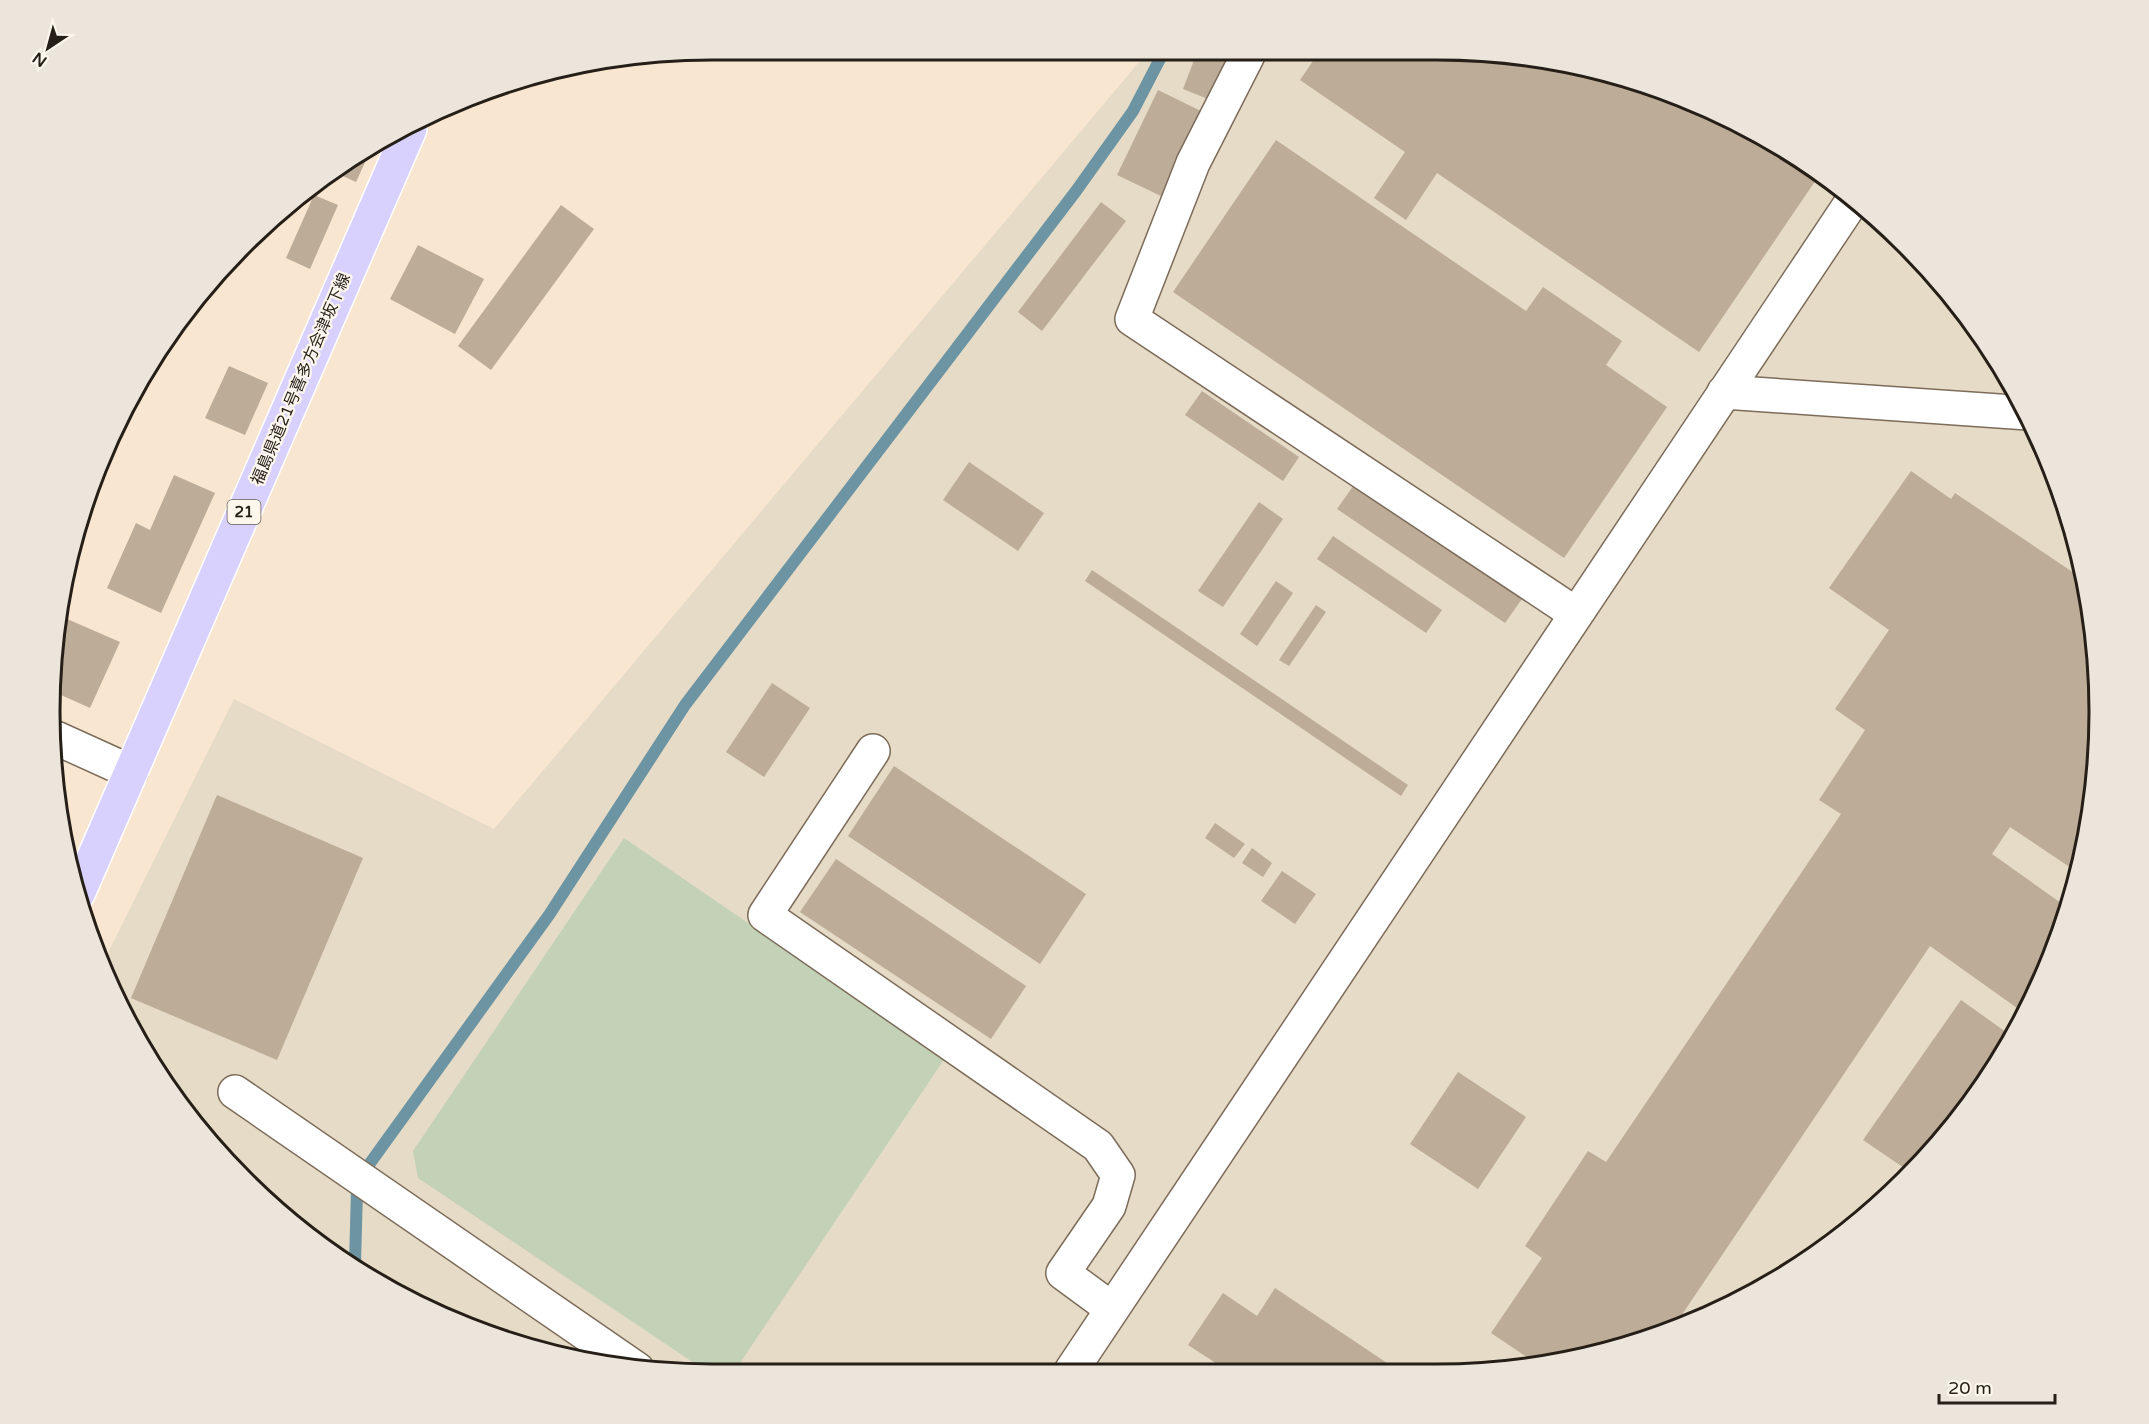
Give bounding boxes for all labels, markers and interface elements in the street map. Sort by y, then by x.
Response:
north arrow [18,18,78,78]
text: N [29,47,51,71]
street label: 福島県道21号喜多方会津坂下線 [247,270,355,488]
road number: 21 [228,500,260,524]
scale bar [1939,1367,2054,1405]
text: 20 m [1948,1377,1992,1399]

